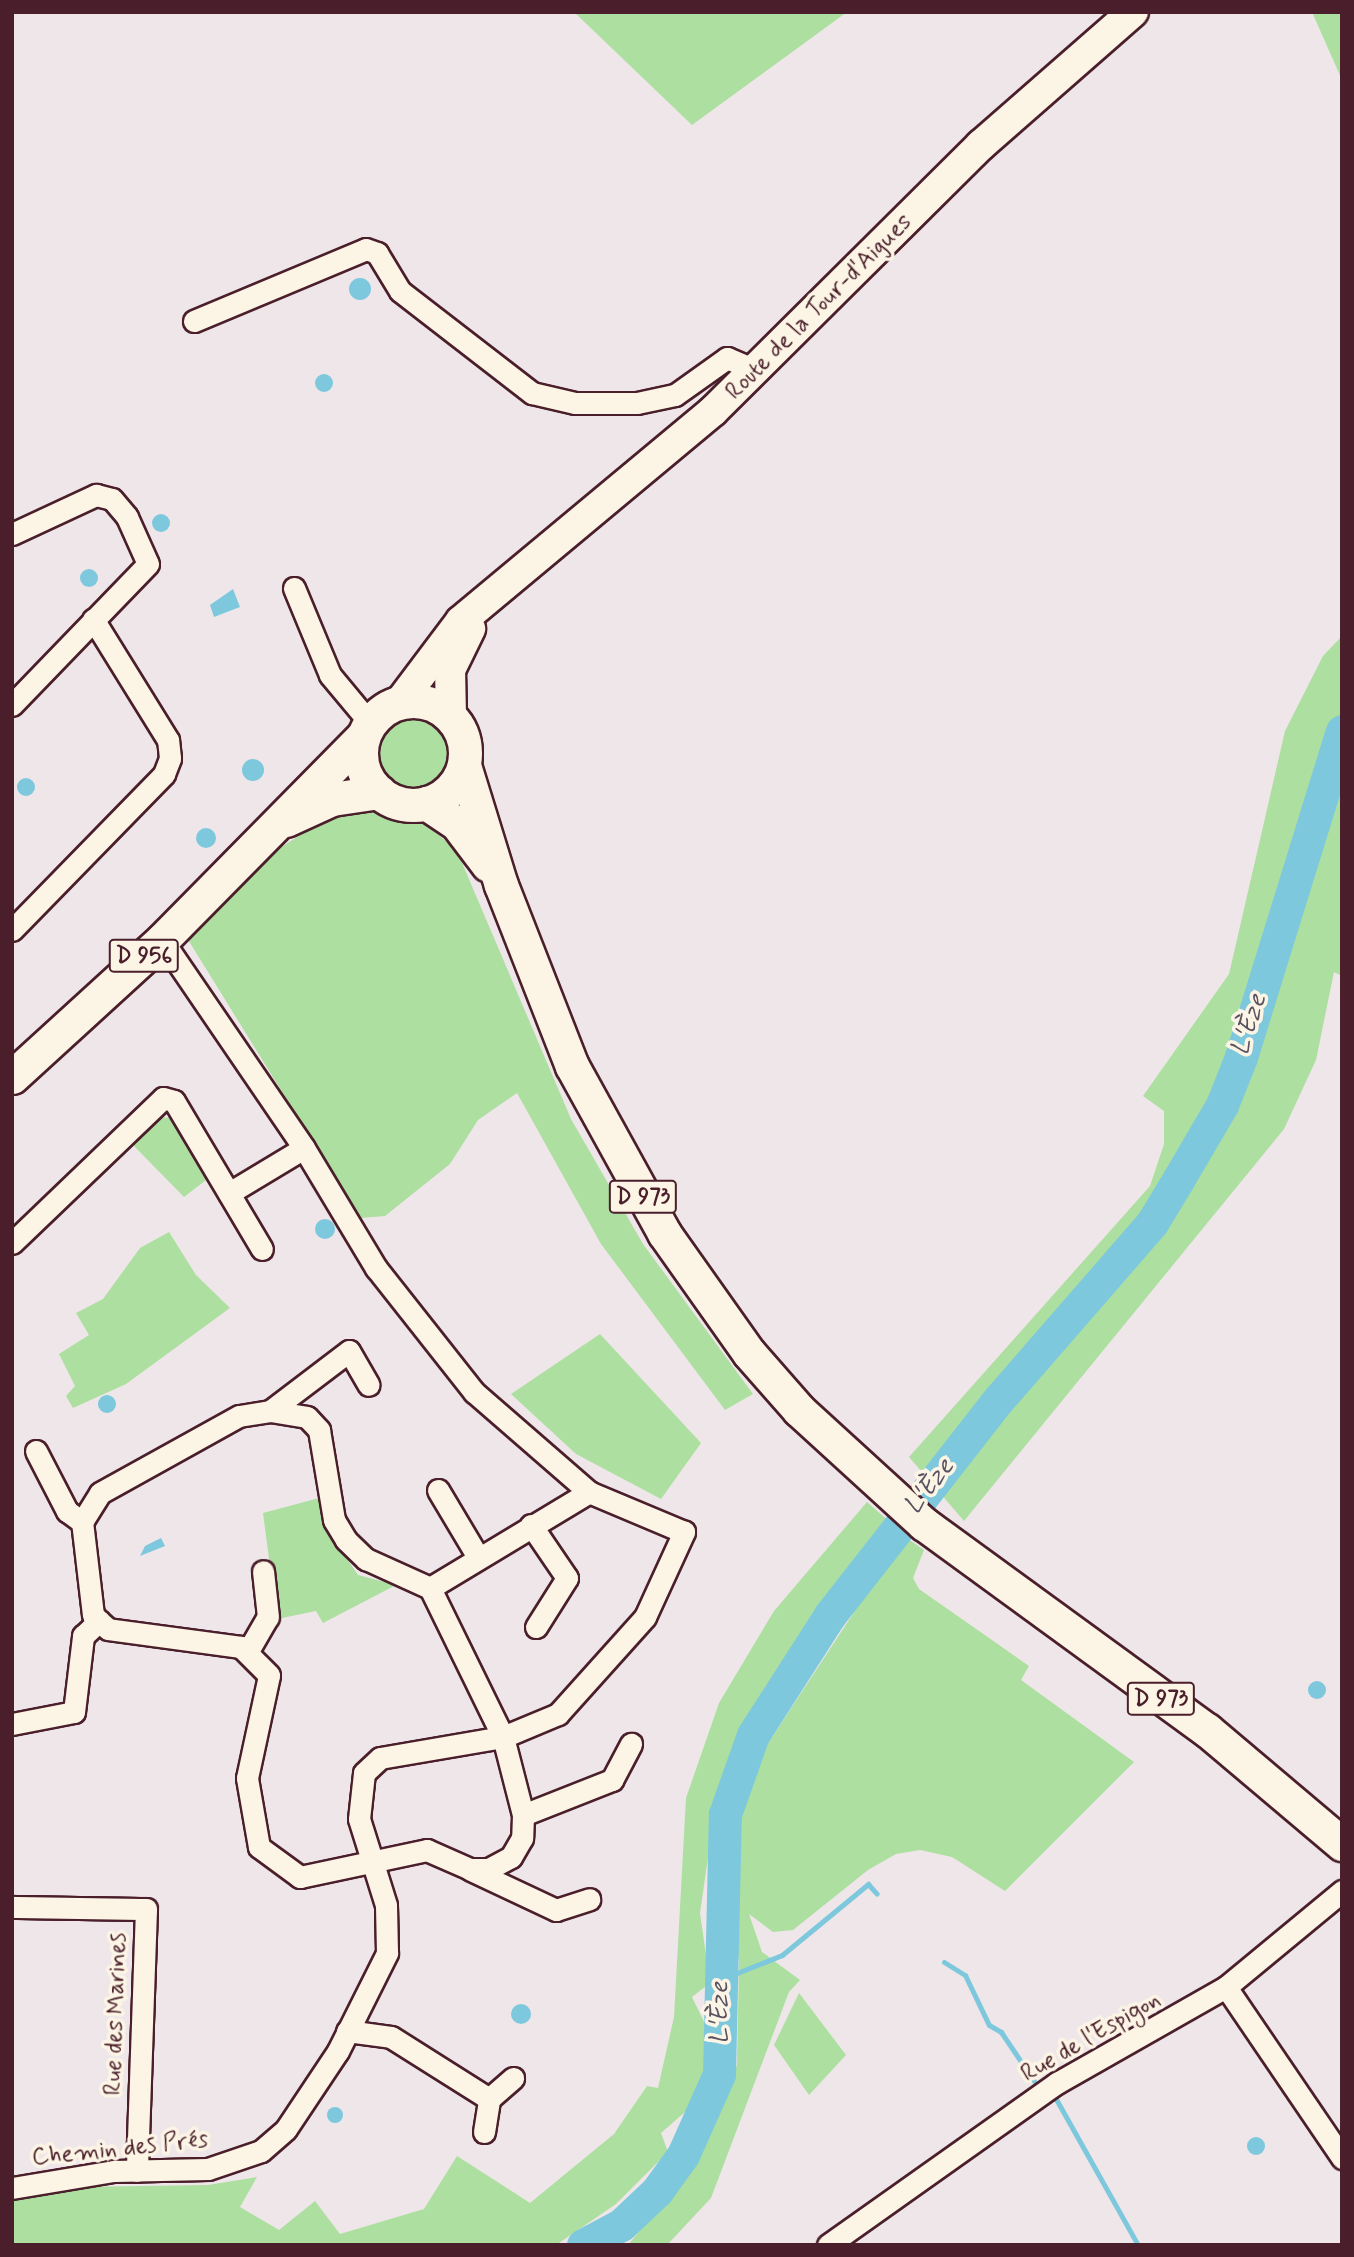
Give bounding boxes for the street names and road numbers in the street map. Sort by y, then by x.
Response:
street label: Route de la Tour-d'Aigues [721,209,917,405]
road number: D 956 [107,937,181,976]
road number: D 973 [608,1178,678,1216]
road number: D 973 [1126,1680,1196,1718]
street label: Rue des Marines [99,1928,133,2100]
street label: Rue de l'Espigon [1016,1985,1166,2089]
street label: Chemin des Prés [30,2125,210,2173]

